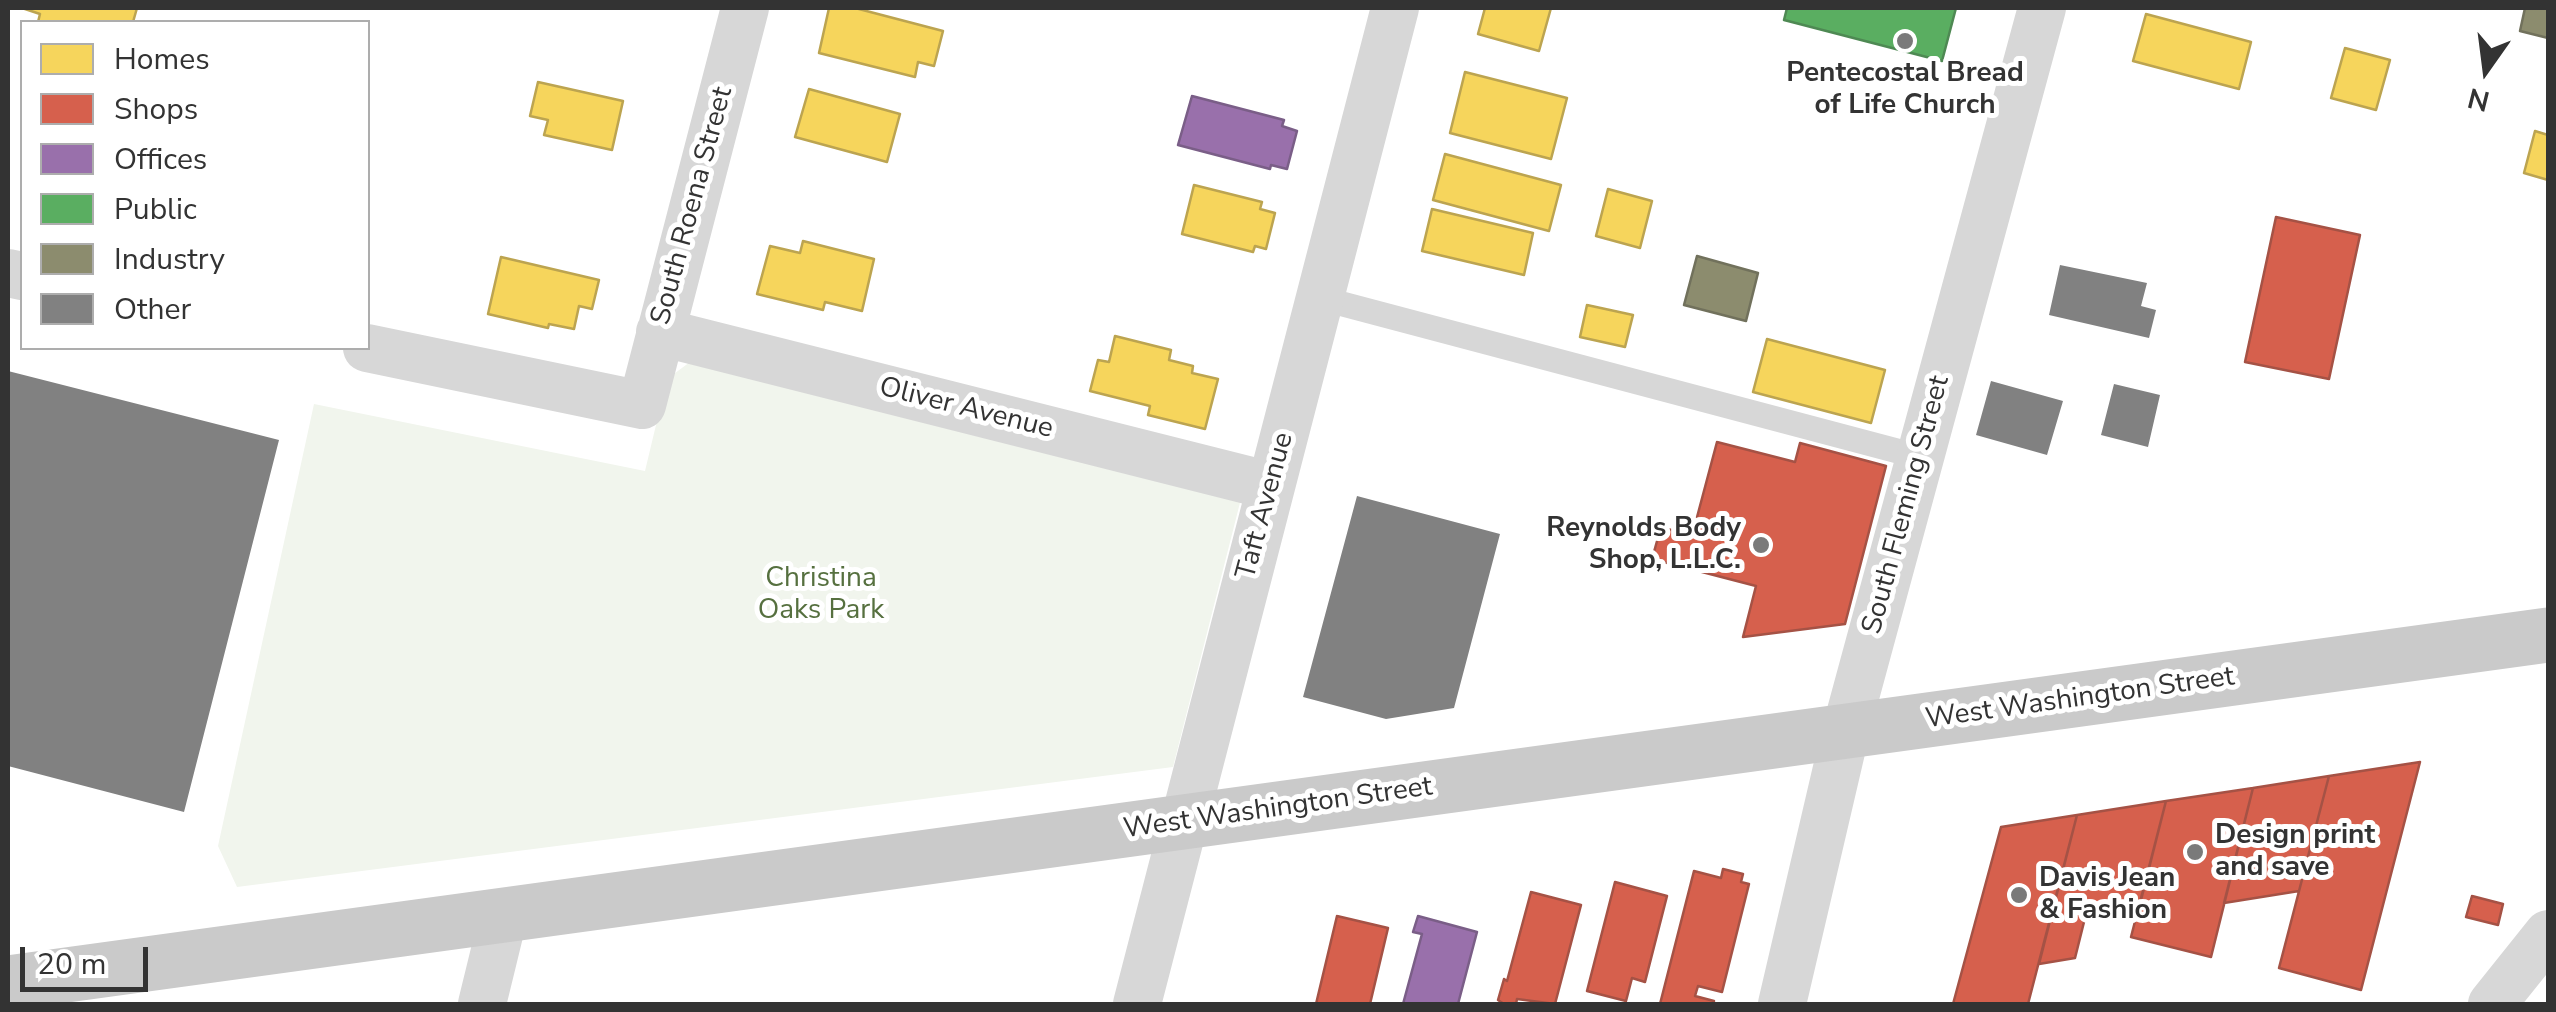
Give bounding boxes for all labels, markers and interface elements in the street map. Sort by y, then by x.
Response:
legend [20,20,370,350]
north arrow [2436,20,2536,120]
marker: Pentecostal Bread of Life Church [1894,30,1916,52]
text: Homes [114,39,210,80]
place label: Pentecostal Bread of Life Church [1786,57,2024,123]
text: N [2464,78,2494,120]
street label: South Roena Street [645,84,741,328]
text: Shops [114,89,198,130]
text: Offices [114,139,207,180]
text: Public [114,189,197,230]
text: Industry [114,239,225,280]
text: Other [114,289,191,330]
street label: Oliver Avenue [876,371,1056,447]
street label: South Fleming Street [1856,372,1958,638]
street label: Taft Avenue [1230,429,1302,583]
place label: Reynolds Body Shop, L.L.C. [1546,512,1741,578]
marker: Reynolds Body Shop, L.L.C. [1750,534,1772,556]
park label: Christina Oaks Park [758,562,884,628]
street label: West Washington Street [1923,661,2237,737]
street label: West Washington Street [1121,771,1435,847]
place label: Design print and save [2215,819,2375,885]
marker: Design print and save [2184,841,2206,863]
place label: Davis Jean & Fashion [2039,862,2175,928]
marker: Davis Jean & Fashion [2008,884,2030,906]
scale bar [25,927,152,989]
text: 20 m [37,944,106,985]

